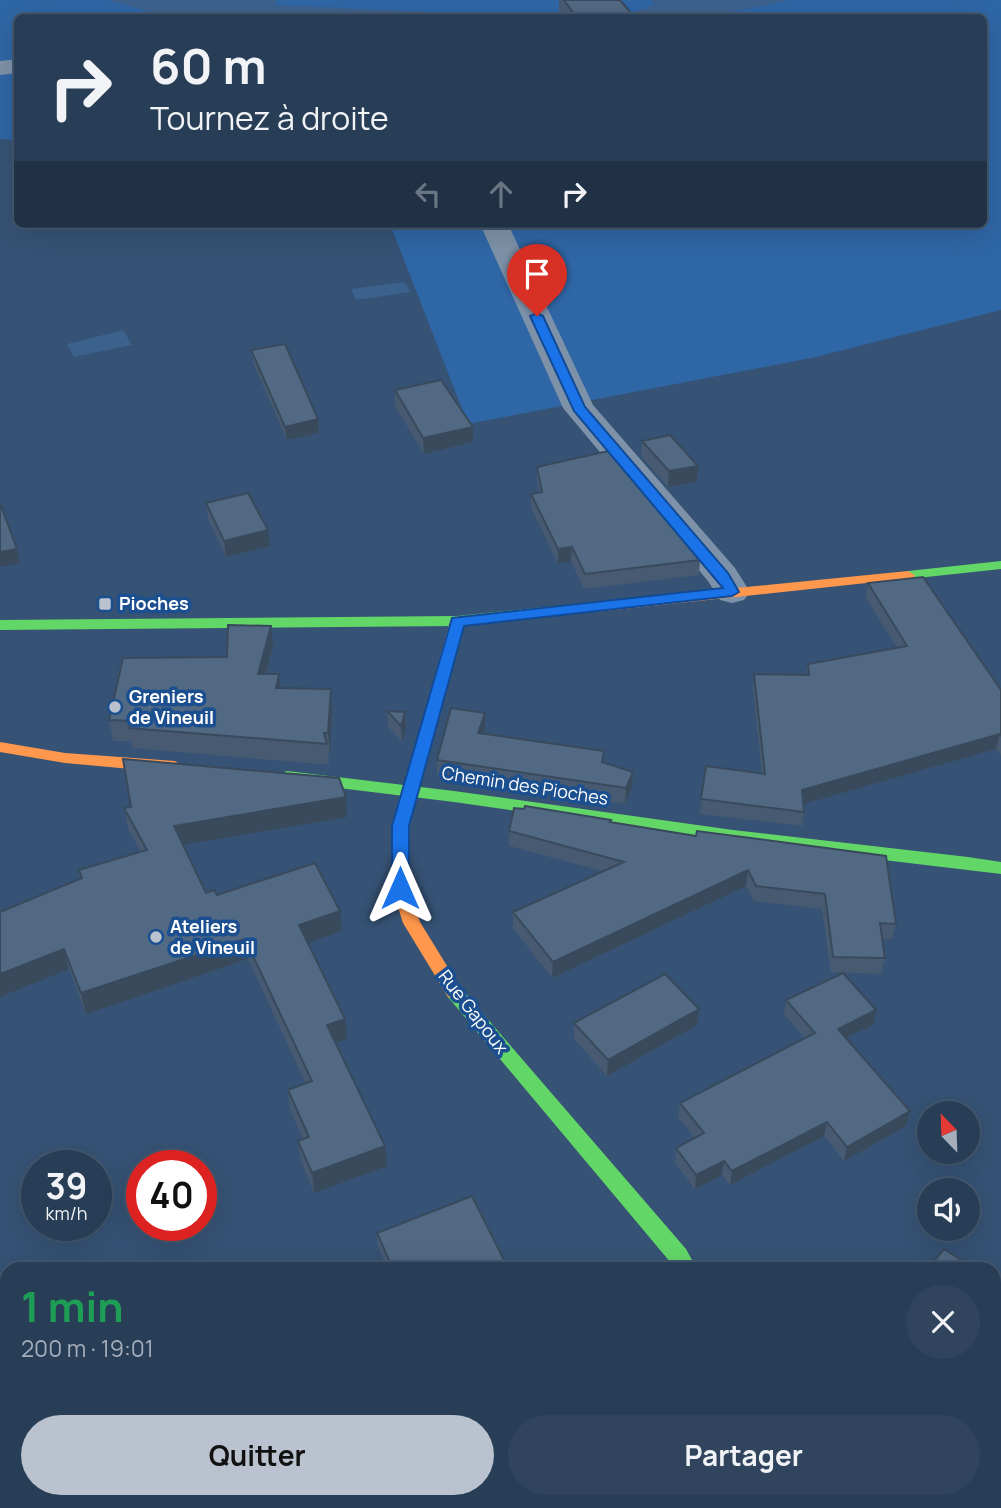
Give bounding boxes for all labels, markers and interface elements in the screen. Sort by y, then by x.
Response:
text: 60 m [150,32,267,99]
icon: right [35,42,126,133]
text: Tournez à droite [150,96,389,140]
icon: left [409,175,447,213]
icon: ahead [482,175,520,213]
icon: right [555,175,593,213]
pin [507,244,567,316]
icon: arrive [518,255,556,293]
place label: Pioches [119,591,189,615]
marker: Pioches [97,596,113,612]
place label: Greniers de Vineuil [129,684,214,729]
marker: Greniers de Vineuil [107,699,123,715]
street label: Chemin des Pioches [440,760,610,810]
position arrow [363,851,437,925]
place label: Ateliers de Vineuil [170,914,255,959]
marker: Ateliers de Vineuil [148,929,164,945]
street label: Rue Gapoux [433,964,514,1059]
north arrow [917,1101,980,1164]
map controls [917,1101,980,1241]
speed limit sign: 40 [126,1150,217,1241]
text: 39 [45,1162,88,1210]
button: sound [917,1178,980,1241]
text: km/h [46,1201,87,1225]
text: 1 min [21,1277,124,1335]
button: close [906,1285,980,1359]
text: 200 m · 19:01 [21,1332,154,1364]
button: Quitter [21,1415,494,1495]
button: Partager [508,1415,980,1495]

